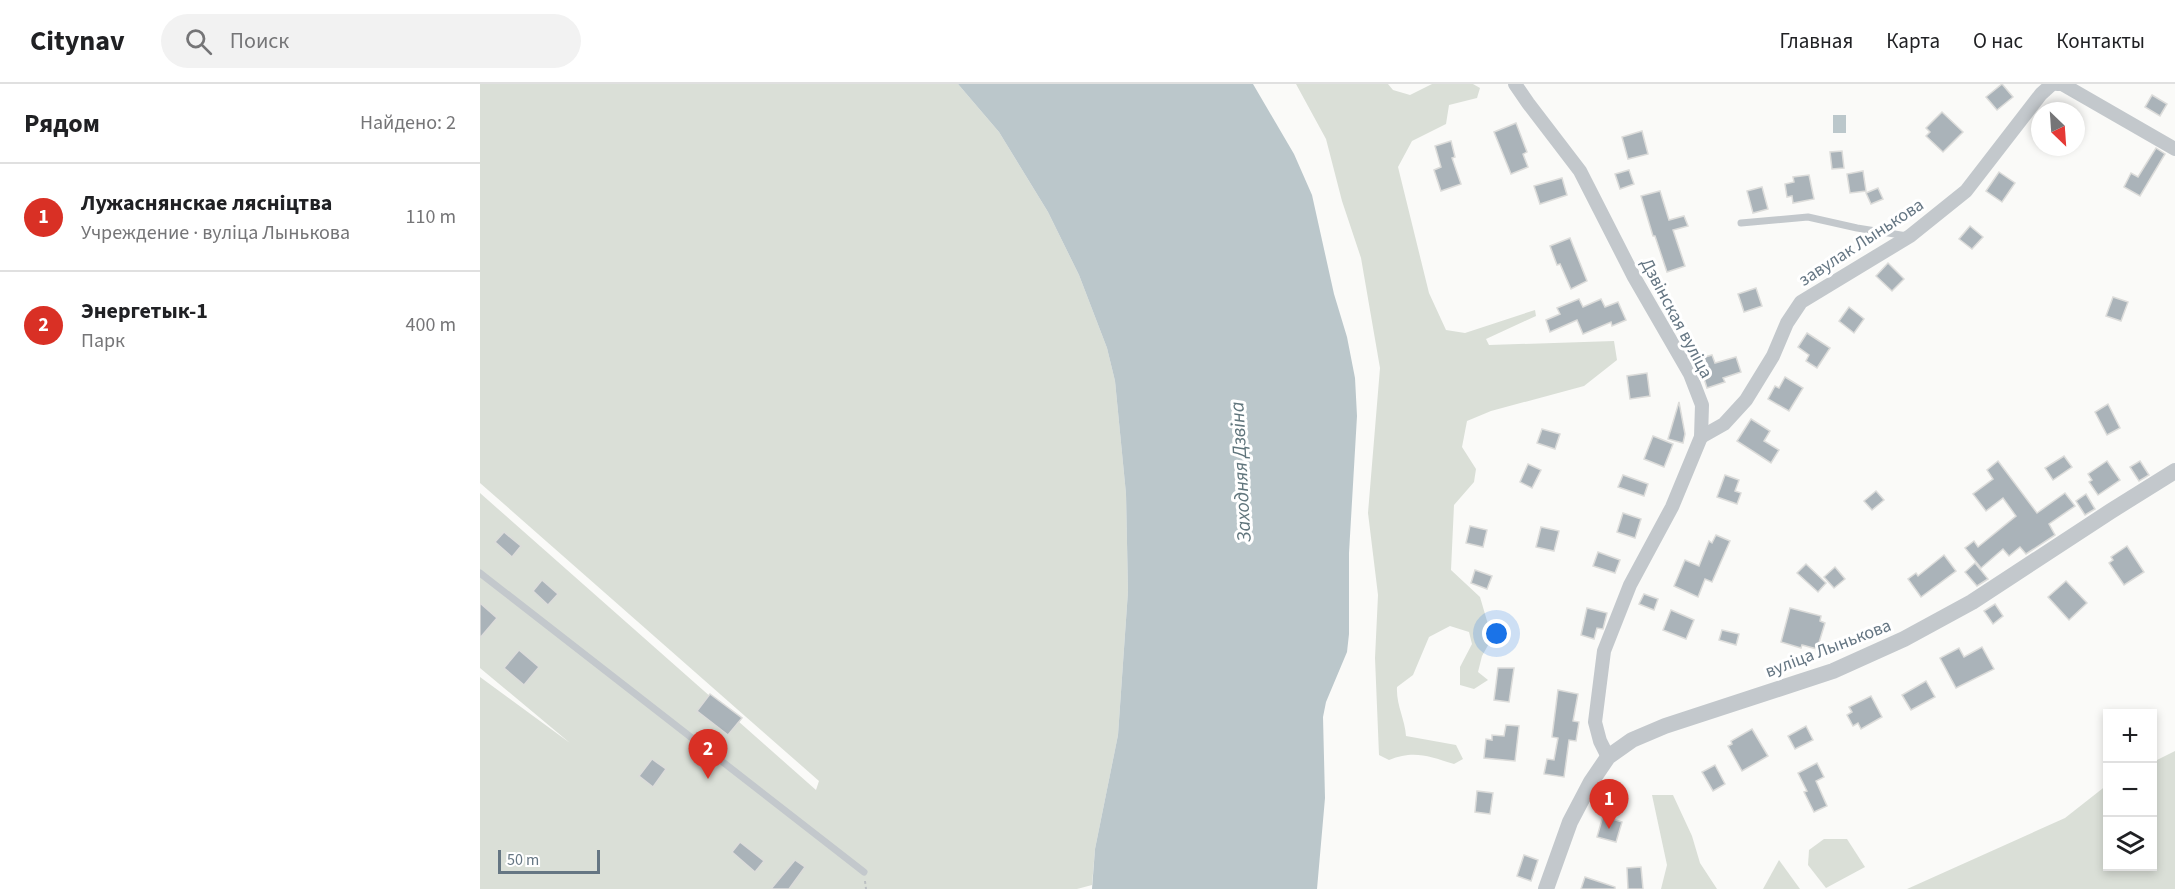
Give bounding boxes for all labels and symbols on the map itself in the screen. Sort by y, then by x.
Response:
north arrow [2031,102,2085,156]
street label: завулак Лынькова [1794,193,1929,292]
street label: Дзвінская вуліца [1634,254,1719,383]
water label: Заходняя Дзвіна [1223,401,1259,543]
street label: вуліца Лынькова [1762,613,1895,684]
your location [1482,619,1511,648]
pin: 2 [688,730,728,779]
pin: 1 [1590,780,1628,829]
scale bar [498,847,600,874]

